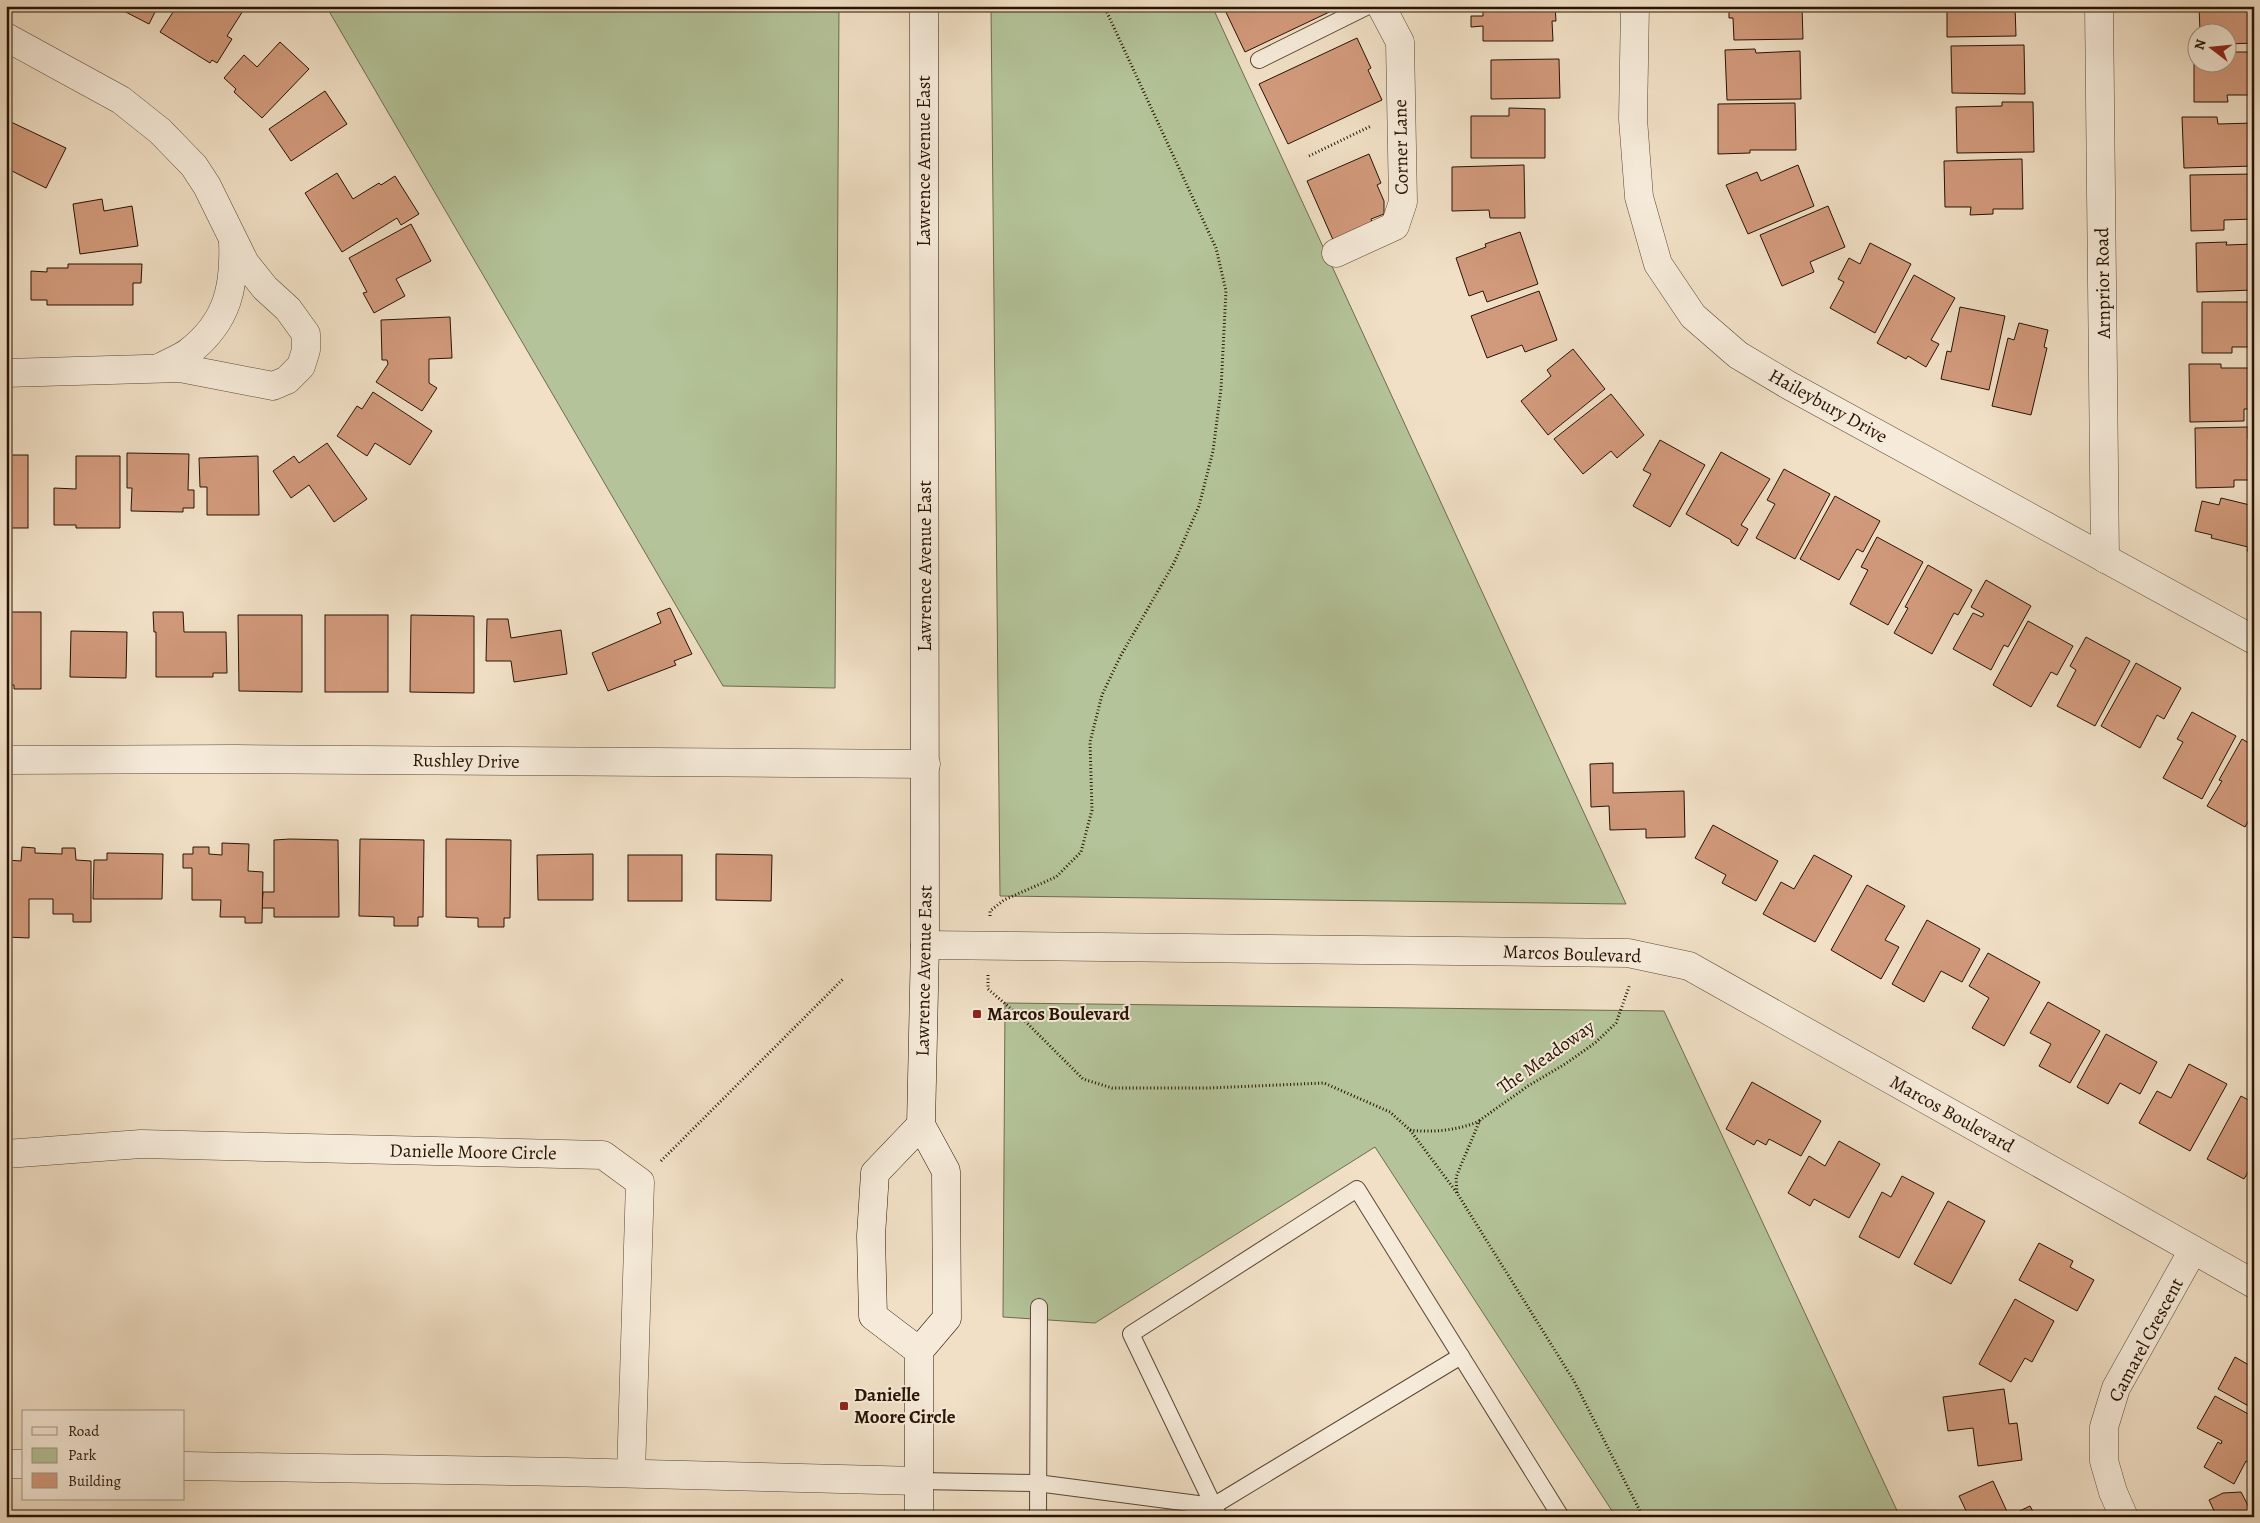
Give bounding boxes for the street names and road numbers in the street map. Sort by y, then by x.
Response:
street label: Lawrence Avenue East [911,75,937,247]
street label: Corner Lane [1387,99,1415,195]
street label: Arnprior Road [2089,226,2117,340]
street label: Haileybury Drive [1764,363,1892,449]
street label: Lawrence Avenue East [912,480,938,652]
street label: Rushley Drive [412,747,520,775]
street label: Lawrence Avenue East [910,885,938,1057]
street label: Marcos Boulevard [1502,939,1643,969]
street label: The Meadoway [1492,1013,1600,1100]
street label: Marcos Boulevard [1885,1069,2020,1159]
street label: Danielle Moore Circle [389,1138,557,1166]
street label: Camarel Crescent [2102,1273,2190,1407]

